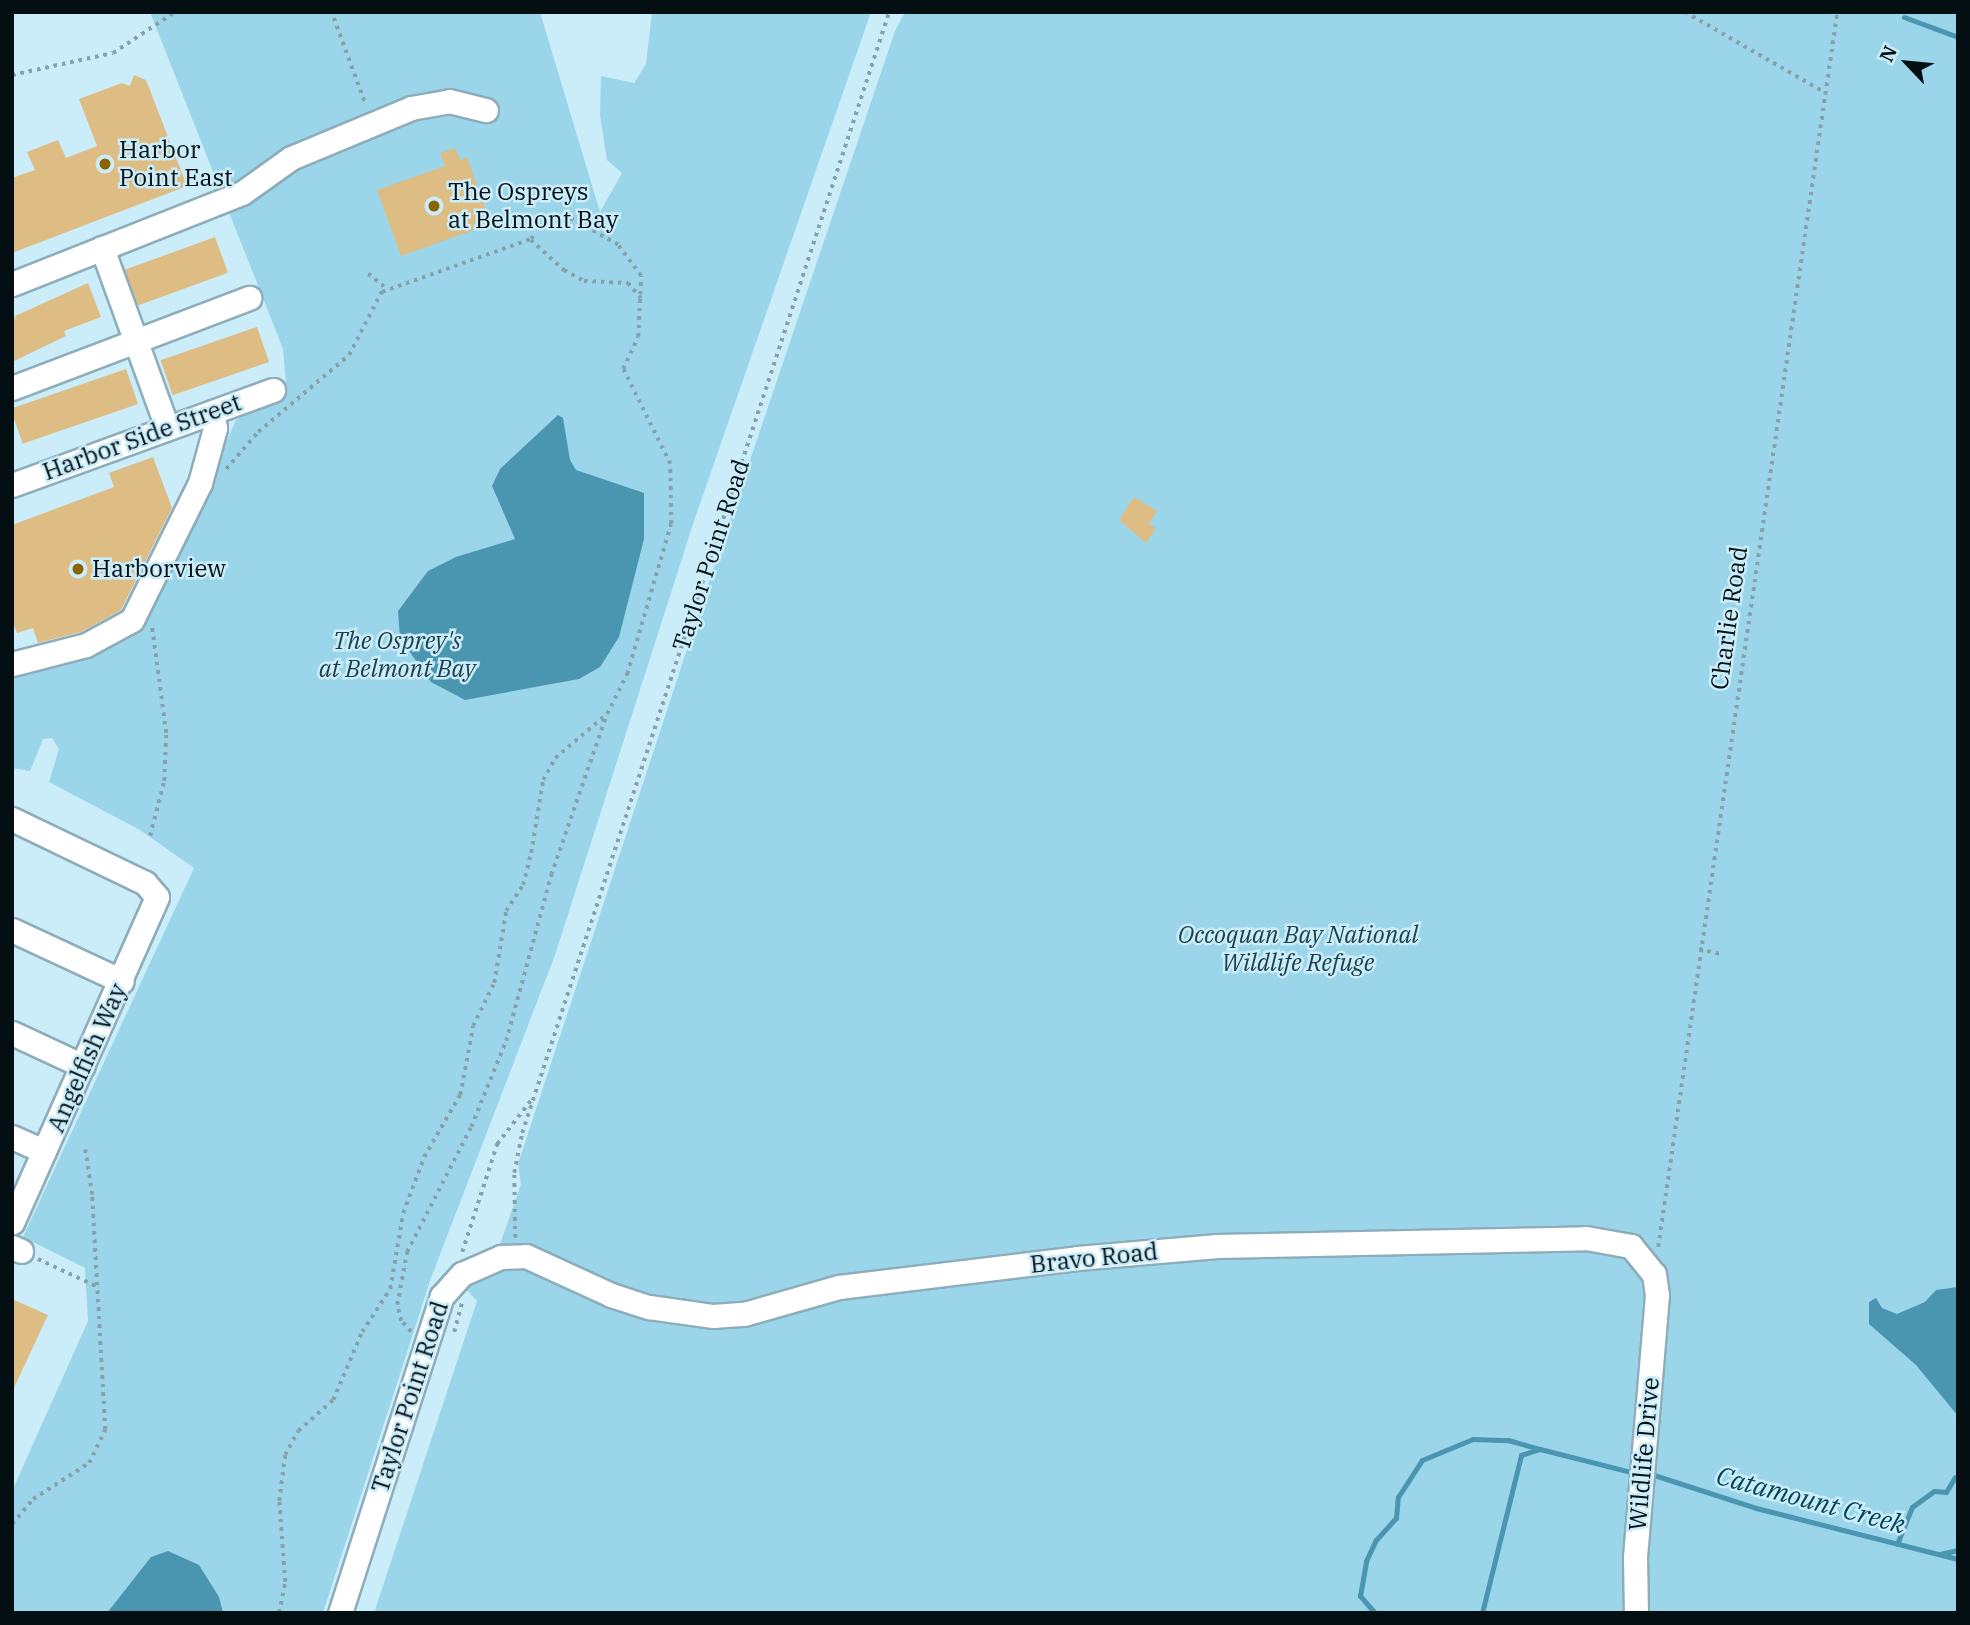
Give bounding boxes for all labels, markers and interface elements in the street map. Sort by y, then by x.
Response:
north arrow [1872,28,1942,98]
text: N [1874,42,1902,66]
place label: Harbor Point East [119,136,232,192]
marker: Harbor Point East [97,156,113,172]
place label: The Ospreys at Belmont Bay [448,178,619,234]
marker: The Ospreys at Belmont Bay [426,198,442,214]
street label: Harbor Side Street [39,388,245,486]
street label: Taylor Point Road [666,456,756,654]
street label: Charlie Road [1705,544,1753,692]
place label: Harborview [92,555,226,583]
marker: Harborview [70,561,86,577]
park label: The Osprey's at Belmont Bay [319,627,475,683]
park label: Occoquan Bay National Wildlife Refuge [1178,921,1418,977]
street label: Angelfish Way [41,979,133,1137]
street label: Bravo Road [1029,1237,1159,1279]
street label: Taylor Point Road [365,1298,455,1496]
street label: Wildlife Drive [1623,1376,1665,1532]
water label: Catamount Creek [1713,1460,1909,1540]

